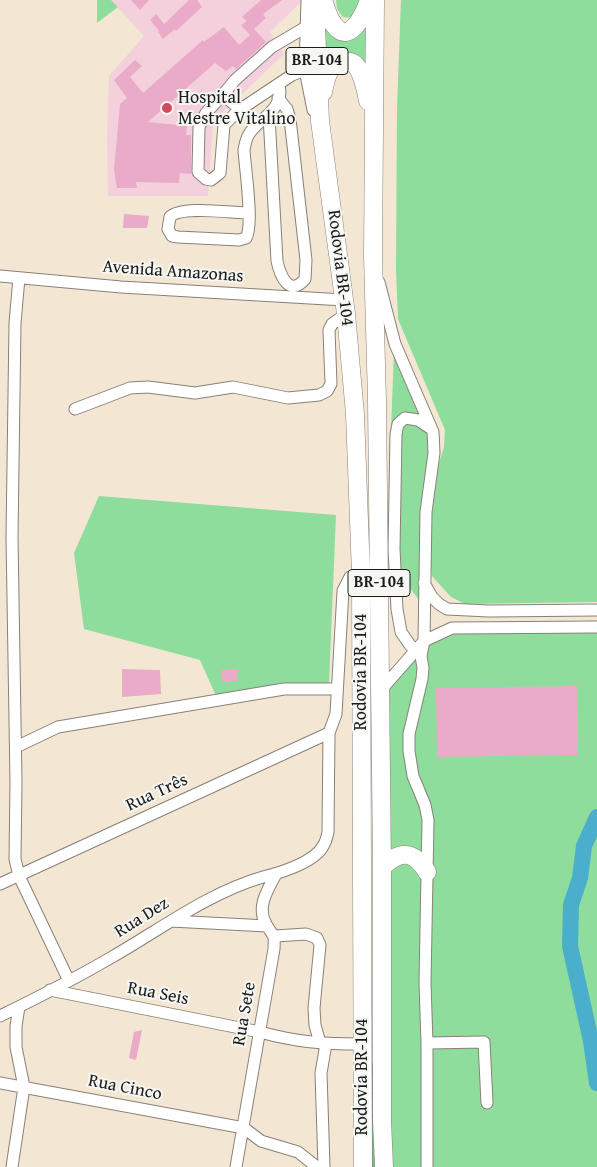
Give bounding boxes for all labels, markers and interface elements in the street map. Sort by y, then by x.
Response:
road number: BR-104 [286,48,348,74]
place label: Hospital Mestre Vitalino [178,87,295,130]
marker: Hospital Mestre Vitalino [160,101,174,115]
street label: Rodovia BR-104 [322,209,358,327]
street label: Avenida Amazonas [102,256,244,288]
road number: BR-104 [348,570,410,596]
street label: Rodovia BR-104 [350,613,372,731]
street label: Rua Três [123,769,191,817]
street label: Rua Dez [111,893,173,943]
street label: Rua Seis [126,977,190,1011]
street label: Rua Sete [229,980,261,1048]
street label: Rodovia BR-104 [351,1018,373,1136]
street label: Rua Cinco [86,1070,164,1106]

